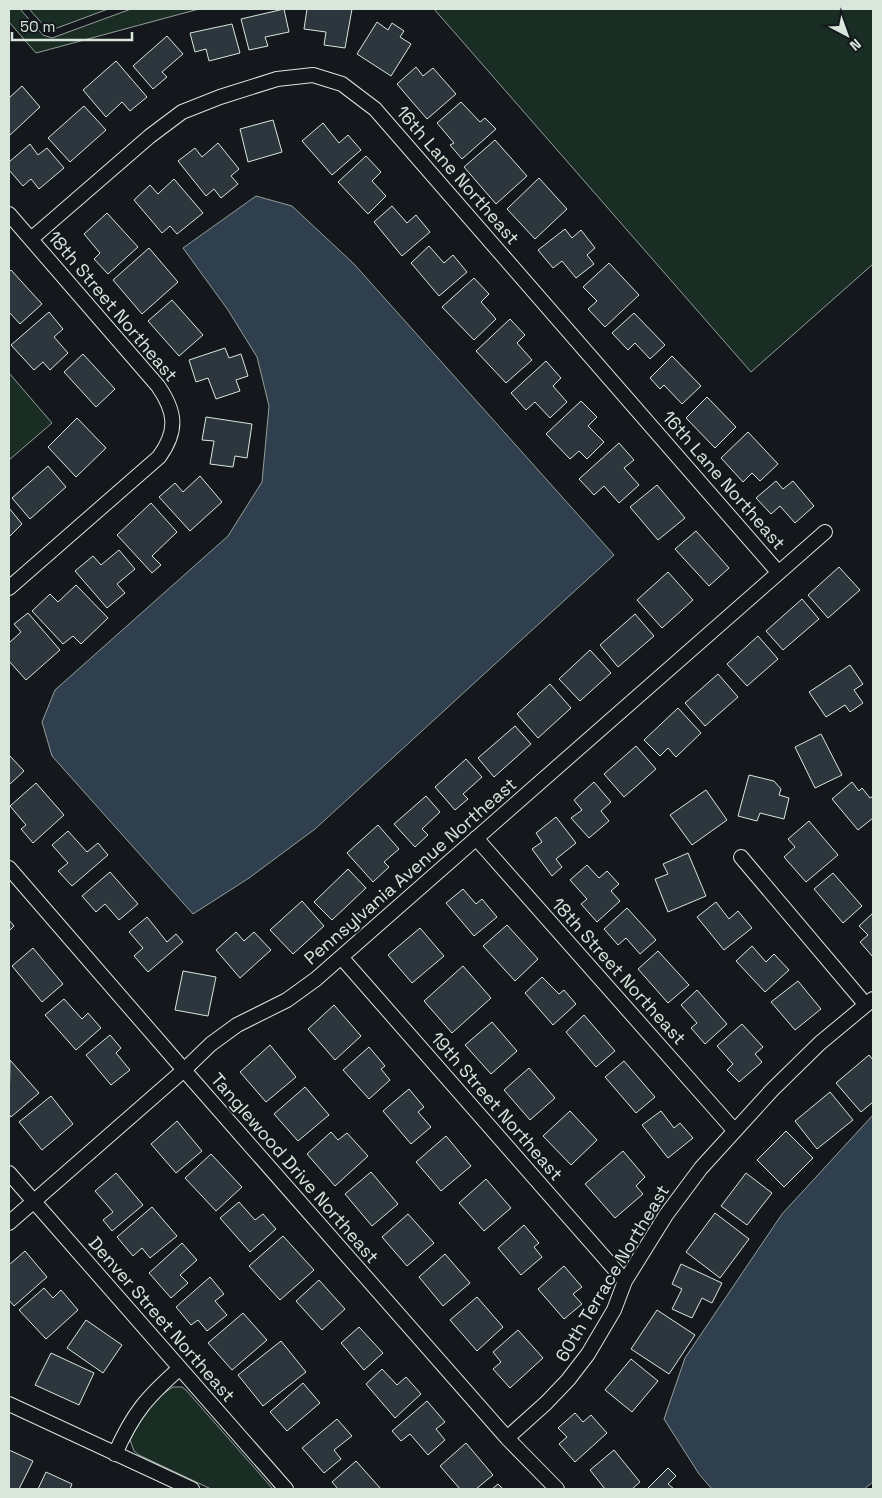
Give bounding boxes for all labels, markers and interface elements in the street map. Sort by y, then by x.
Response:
scale bar [12,10,132,42]
north arrow [822,10,872,60]
text: 50 m [20,17,55,36]
text: N [846,35,865,55]
street label: 16th Lane Northeast [391,101,525,249]
street label: 18th Street Northeast [43,226,183,386]
street label: 16th Lane Northeast [657,406,791,554]
street label: Pennsylvania Avenue Northeast [299,772,521,970]
street label: 18th Street Northeast [547,893,691,1049]
street label: 19th Street Northeast [426,1027,568,1185]
street label: Tanglewood Drive Northeast [206,1068,384,1268]
street label: 60th Terrace Northeast [550,1180,674,1366]
street label: Denver Street Northeast [84,1231,240,1407]

